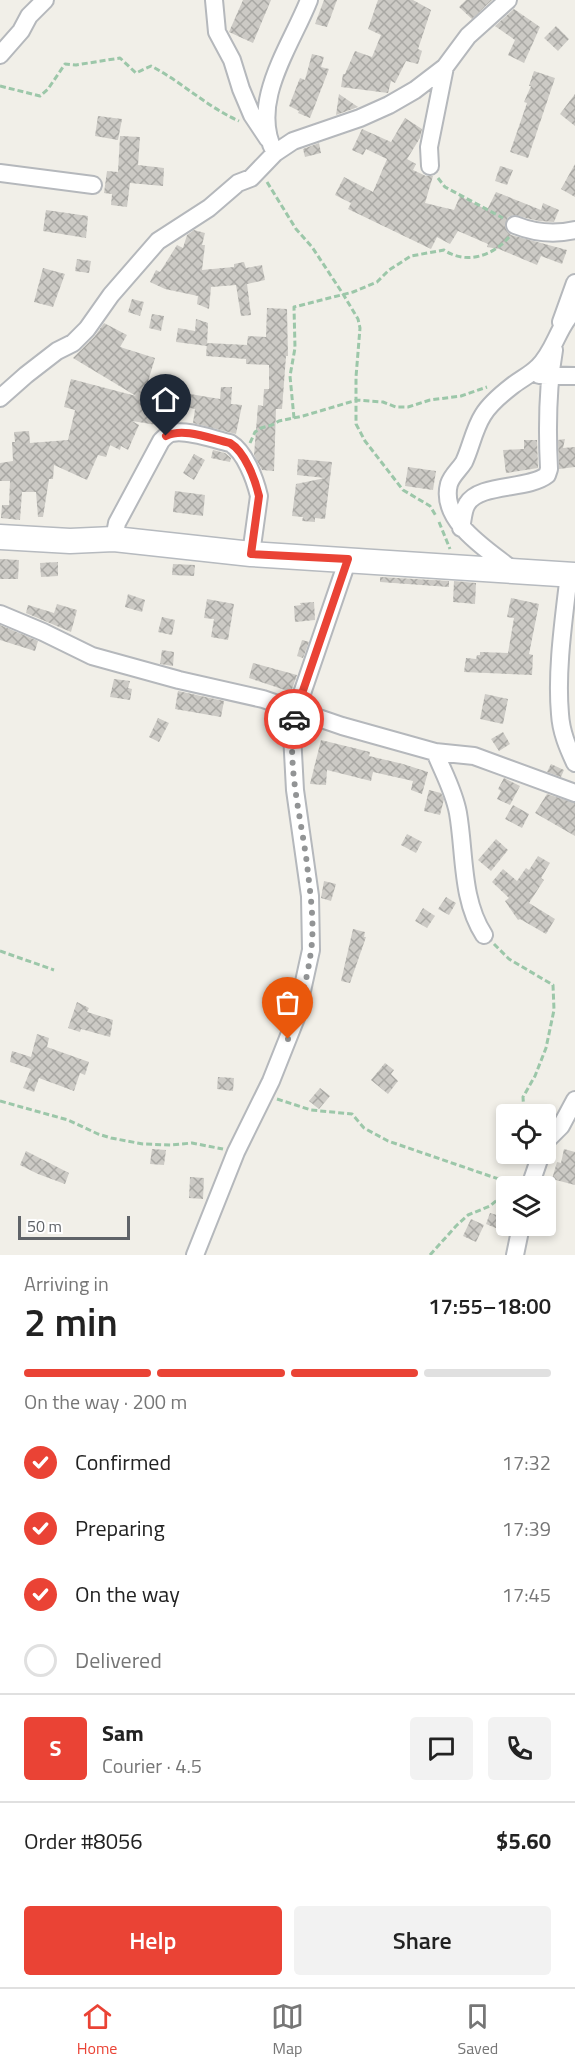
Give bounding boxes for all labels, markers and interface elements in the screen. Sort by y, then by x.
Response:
pin [140,374,191,436]
icon: home [149,383,182,416]
courier [264,689,324,749]
icon: car [278,703,311,736]
pin [262,977,313,1039]
icon: bag [271,986,304,1019]
map controls [496,1104,556,1236]
button: locate [496,1104,556,1164]
button: layers [496,1176,556,1236]
scale bar [18,1213,130,1240]
text: 50 m [27,1214,62,1238]
text: Arriving in [24,1268,109,1299]
text: 17:55–18:00 [428,1289,551,1323]
text: 2 min [24,1292,118,1351]
text: On the way · 200 m [24,1386,187,1417]
text: Confirmed [75,1445,171,1479]
icon: check [24,1446,57,1479]
text: 17:32 [502,1447,551,1478]
text: Preparing [75,1511,165,1545]
icon: check [24,1512,57,1545]
text: 17:39 [502,1513,551,1544]
text: On the way [75,1577,180,1611]
icon: check [24,1578,57,1611]
text: 17:45 [502,1579,551,1610]
text: Delivered [75,1643,162,1677]
text: Sam [102,1716,144,1750]
button: chat [410,1717,473,1780]
button: phone [488,1717,551,1780]
text: S [50,1731,61,1765]
text: Courier · 4.5 [102,1750,202,1781]
text: Order #8056 [24,1824,143,1858]
text: $5.60 [496,1824,551,1858]
button: Help [24,1906,282,1975]
button: Share [294,1906,551,1975]
tab: Home [77,2000,117,2060]
tab: Map [271,2000,304,2060]
tab: Saved [457,2000,498,2060]

